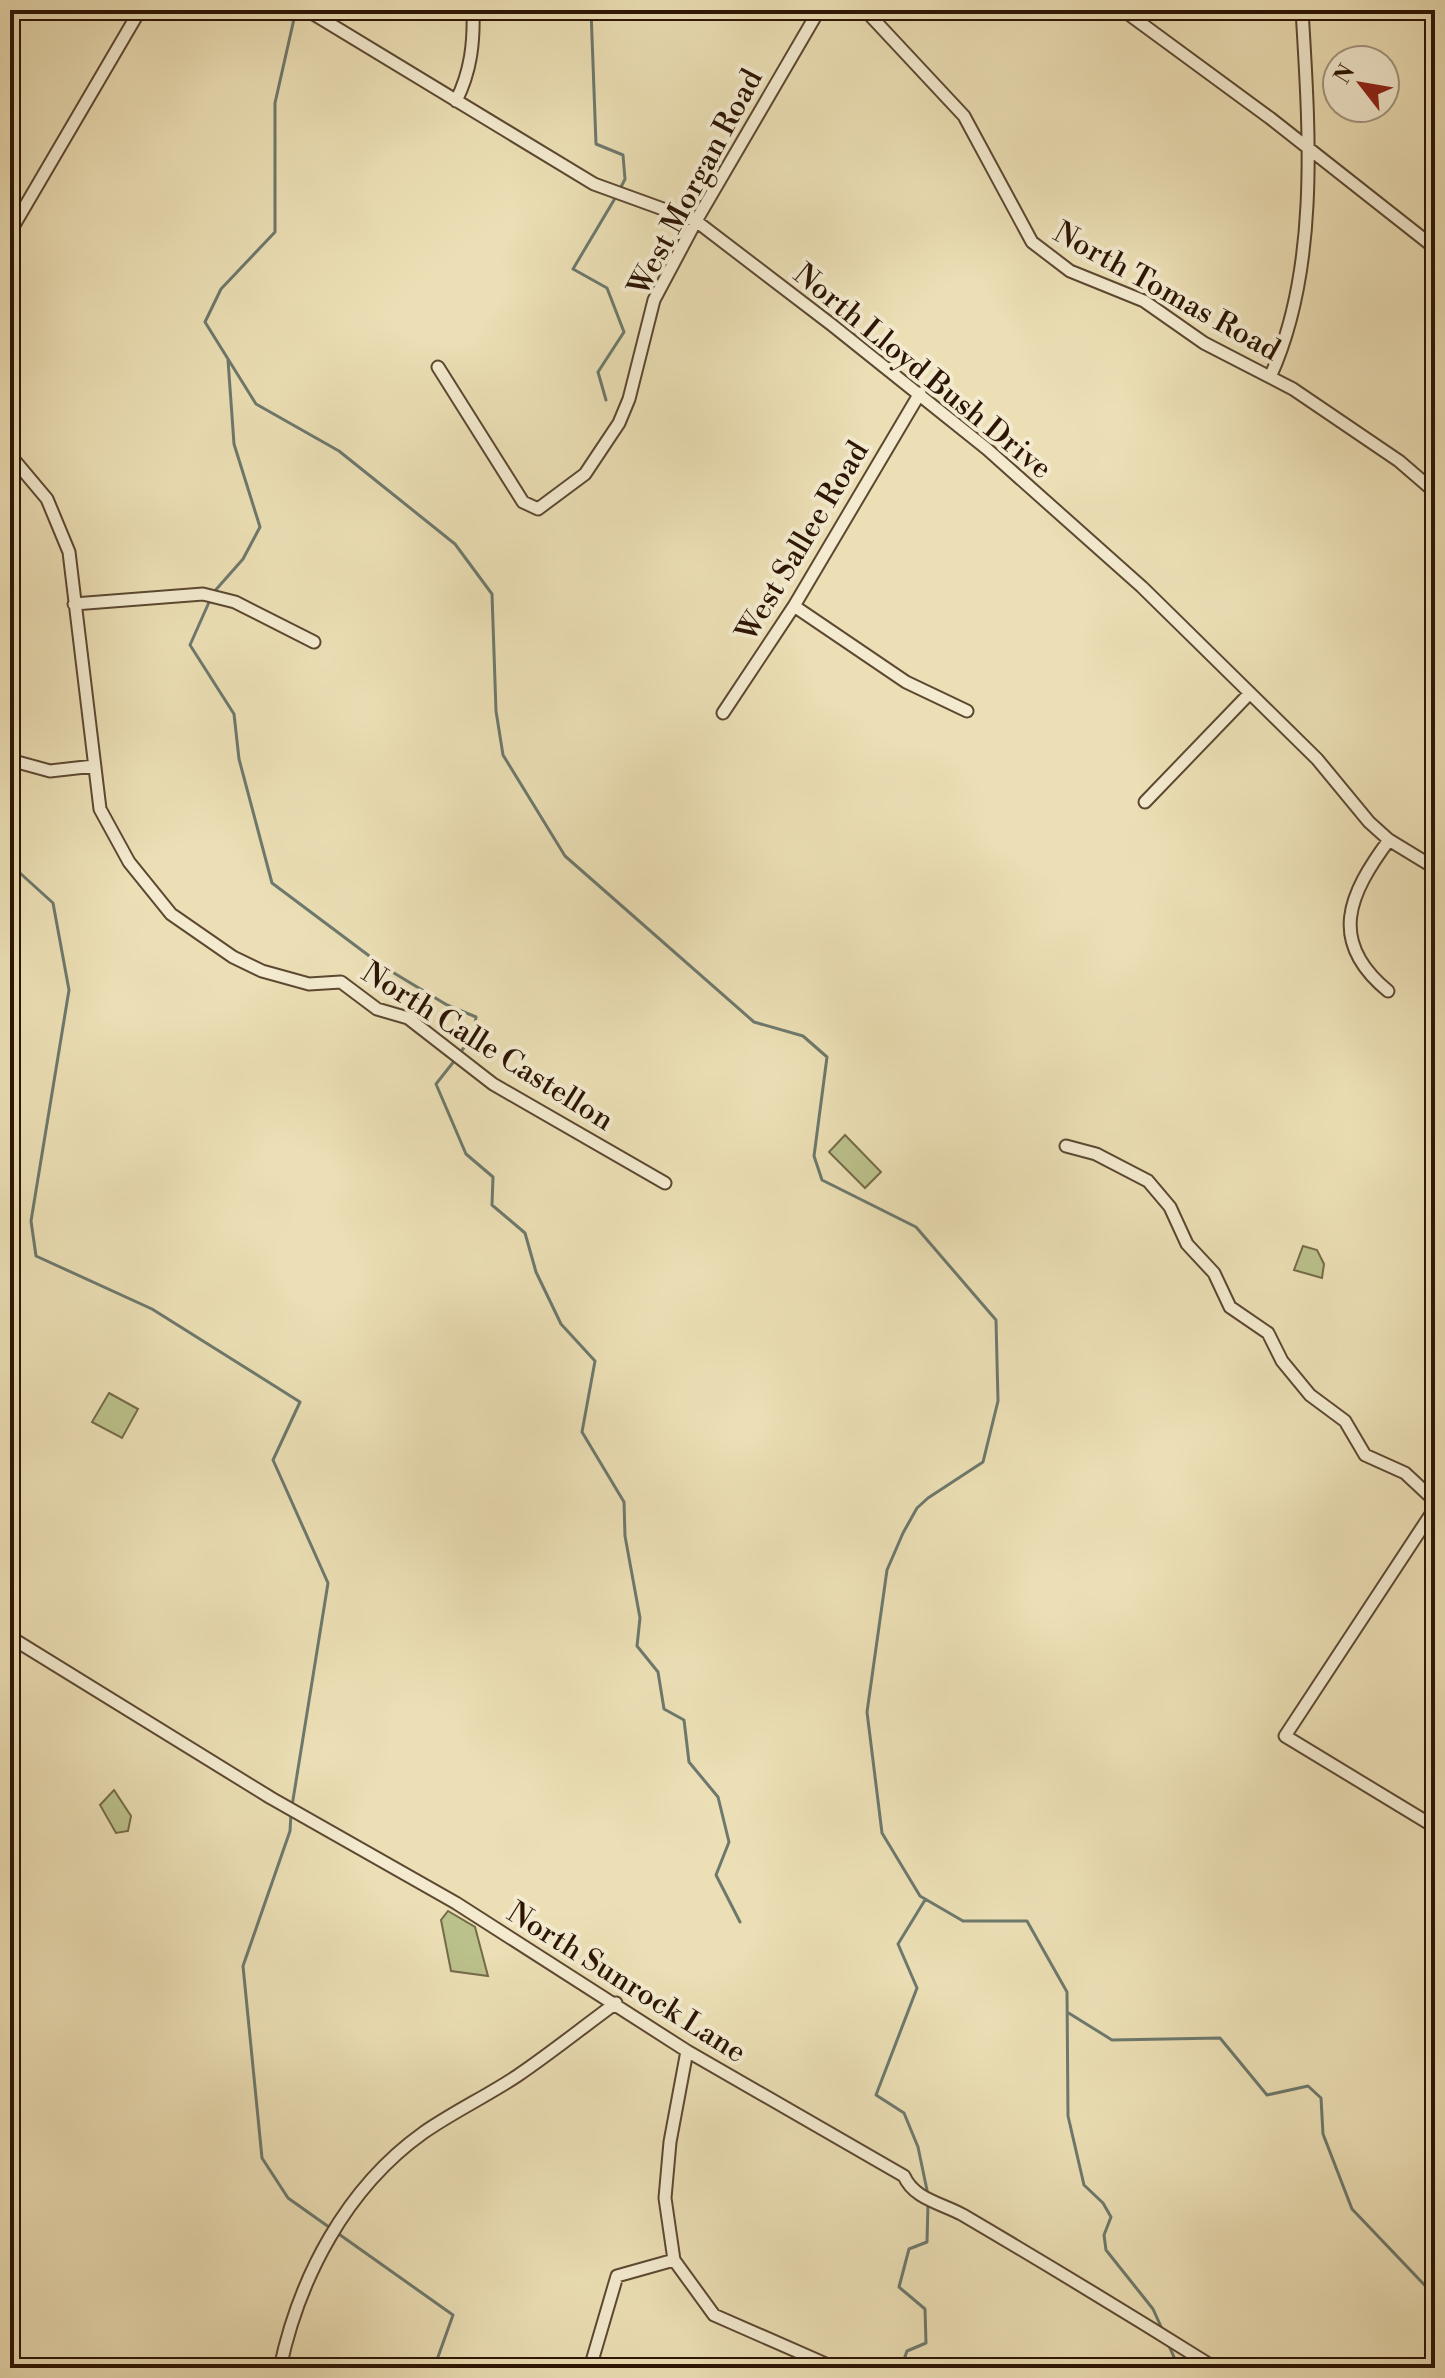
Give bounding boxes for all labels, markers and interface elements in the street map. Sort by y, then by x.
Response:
north arrow [1321,44,1401,124]
text: N [1329,60,1362,89]
street label: West Morgan Road [620,63,772,303]
street label: North Tomas Road [1047,214,1286,370]
street label: North Lloyd Bush Drive [785,256,1059,488]
street label: West Sallee Road [728,435,878,649]
street label: North Calle Castellon [355,954,620,1140]
street label: North Sunrock Lane [500,1894,753,2072]

